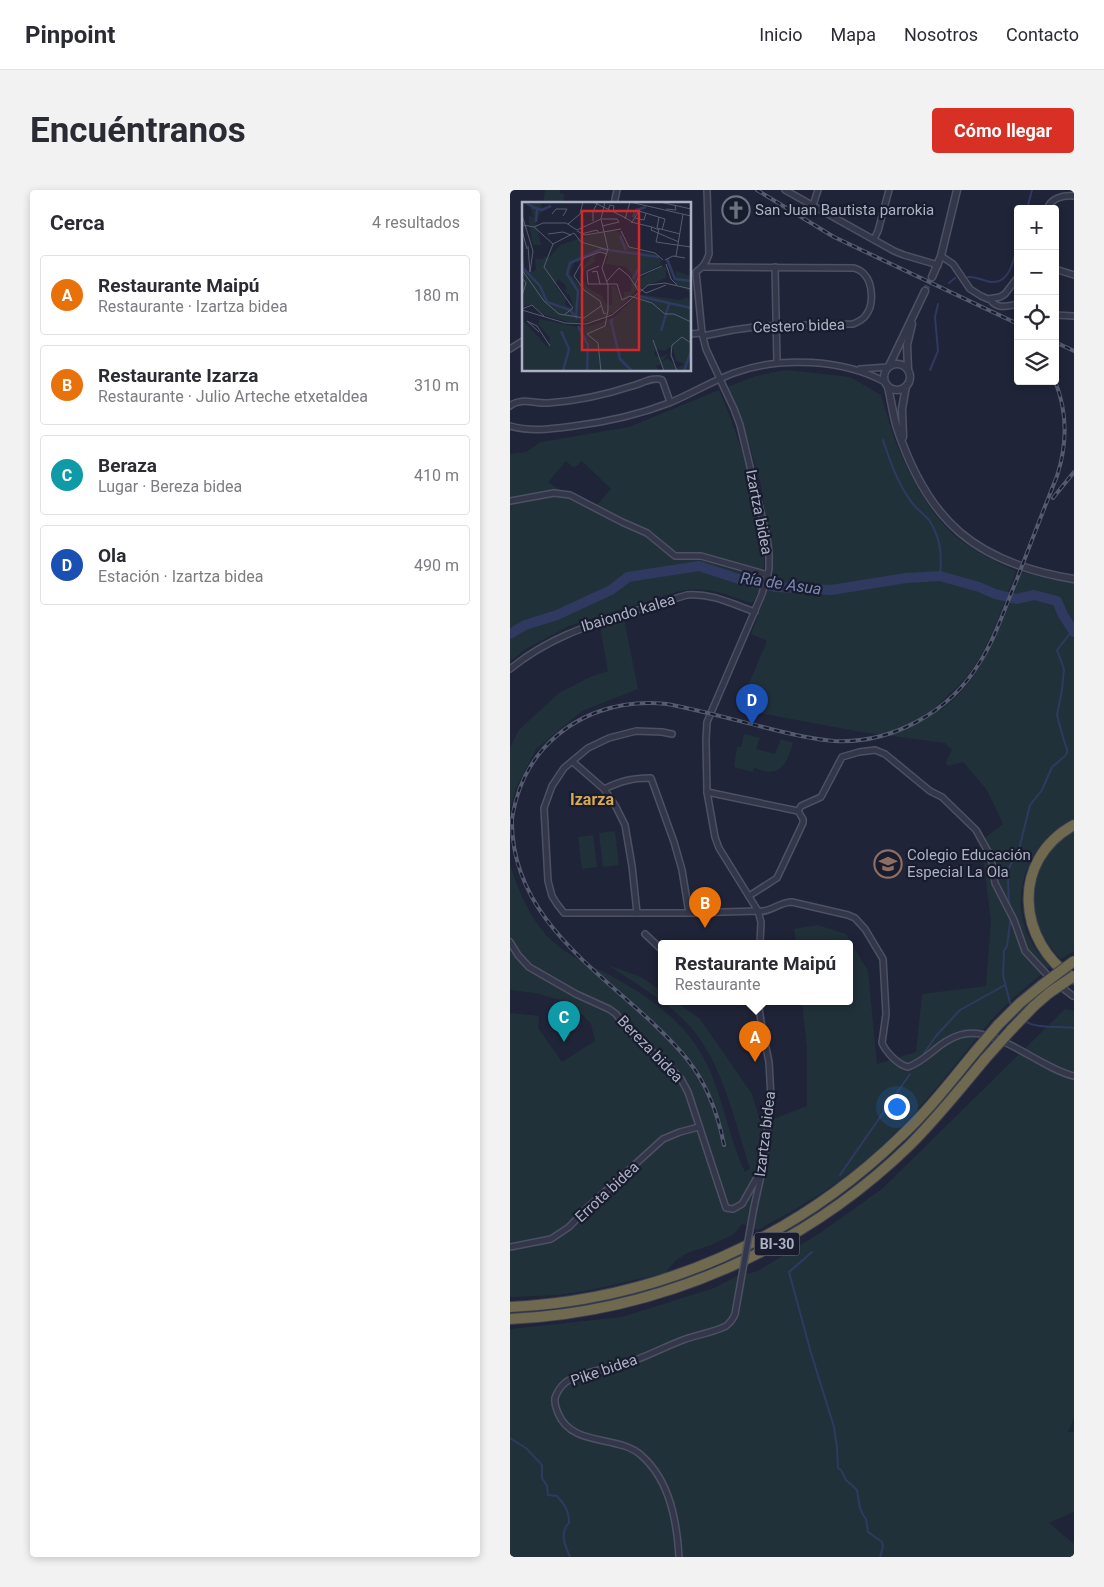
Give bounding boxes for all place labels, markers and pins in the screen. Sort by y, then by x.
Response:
church icon: San Juan Bautista parrokia [721,195,751,225]
place label: San Juan Bautista parrokia [755,201,934,219]
pin: D [736,684,768,725]
place label: Colegio Educación Especial La Ola [907,846,1031,881]
school or university icon: Colegio Educación Especial La Ola [873,849,903,879]
pin: B [689,887,721,928]
pin: C [548,1001,580,1042]
pin: A [739,1021,771,1062]

